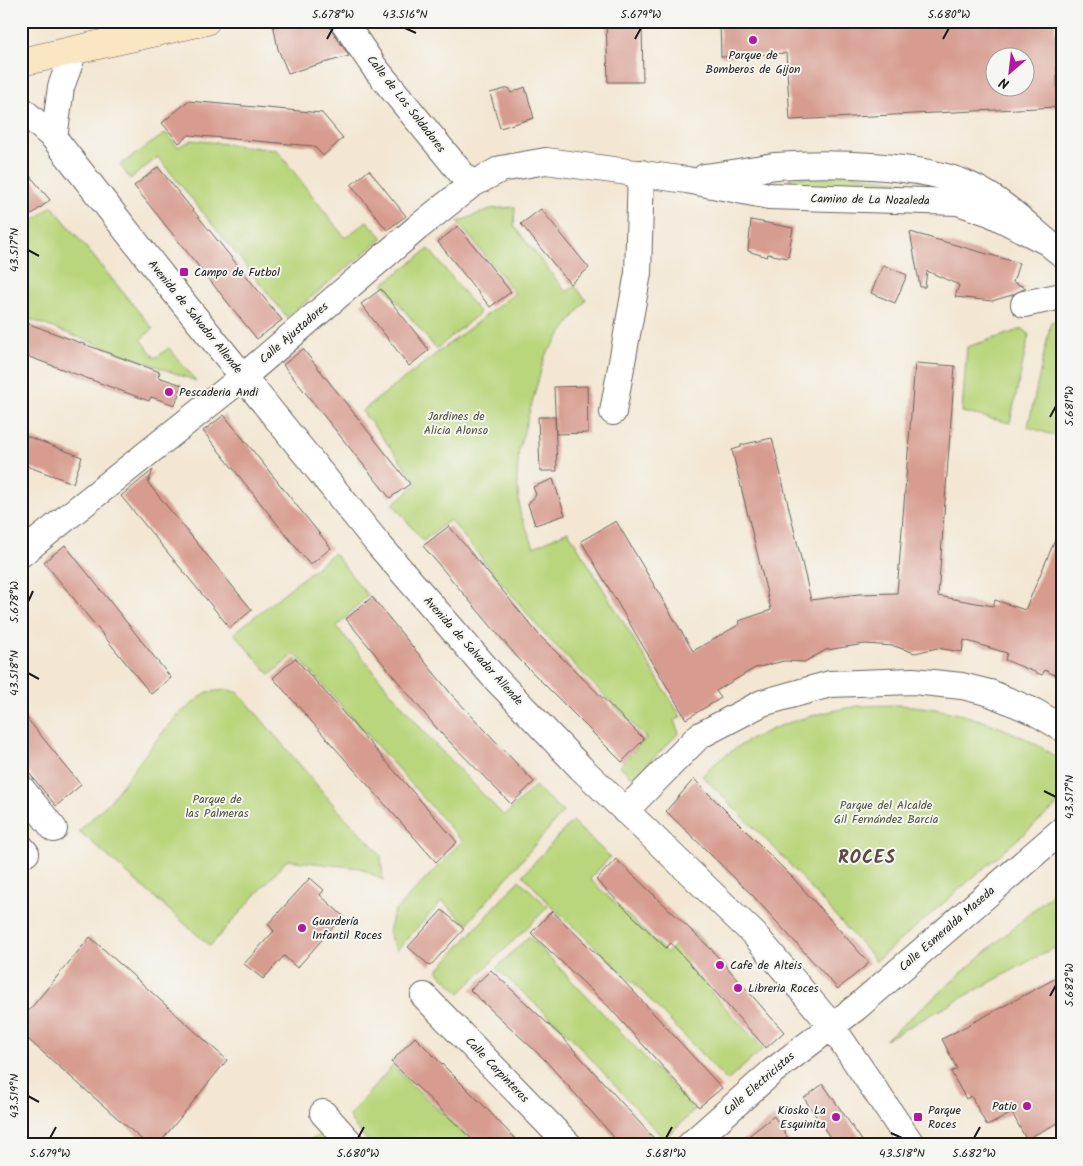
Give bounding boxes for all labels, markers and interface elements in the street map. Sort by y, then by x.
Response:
text: 5.678°W [312,5,354,24]
text: 43.516°N [382,5,428,24]
text: 5.679°W [621,5,661,24]
text: 5.680°W [928,5,970,24]
marker: Parque de Bomberos de Gijon [747,34,759,46]
place label: Parque de Bomberos de Gijon [706,46,800,79]
north arrow [986,48,1036,98]
street label: Calle de Los Soldadores [362,51,450,157]
text: N [995,71,1013,94]
street label: Camino de La Nozaleda [810,189,930,211]
text: 43.517°N [5,228,24,272]
street label: Avenida de Salvador Allende [143,256,247,379]
place label: Campo de Futbol [194,263,280,282]
marker: Campo de Futbol [178,266,190,278]
street label: Calle Ajustadores [255,298,333,368]
place label: Pescaderia Andi [179,383,259,402]
marker: Pescaderia Andi [163,386,175,398]
text: 5.681°W [1060,386,1079,426]
park label: Jardines de Alicia Alonso [424,407,488,440]
text: 5.678°W [5,581,24,623]
street label: Avenida de Salvador Allende [418,592,528,711]
text: 43.518°N [5,650,24,696]
text: 43.517°N [1060,775,1079,819]
park label: Parque de las Palmeras [185,790,249,823]
park label: Parque del Alcalde Gil Fernández Barcia [834,796,939,829]
district label: ROCES [838,844,896,873]
street label: Calle Esmeralda Maseda [895,882,1000,976]
place label: Guardería Infantil Roces [312,912,382,945]
marker: Guardería Infantil Roces [296,922,308,934]
place label: Cafe de Alteis [730,956,802,975]
marker: Cafe de Alteis [714,959,726,971]
text: 5.682°W [1060,963,1079,1007]
place label: Libreria Roces [748,979,819,998]
marker: Libreria Roces [732,982,744,994]
street label: Calle Carpinteros [461,1033,533,1107]
street label: Calle Electricistas [719,1047,799,1121]
text: 43.519°N [5,1074,24,1118]
place label: Patio [992,1097,1017,1116]
marker: Patio [1021,1100,1033,1112]
place label: Kiosko La Esquinita [777,1101,826,1134]
place label: Parque Roces [928,1101,962,1134]
marker: Kiosko La Esquinita [830,1111,842,1123]
marker: Parque Roces [912,1111,924,1123]
text: 5.679°W [30,1144,70,1163]
text: 5.680°W [337,1144,379,1163]
text: 5.681°W [646,1144,686,1163]
text: 43.518°N [879,1144,925,1163]
text: 5.682°W [952,1144,996,1163]

